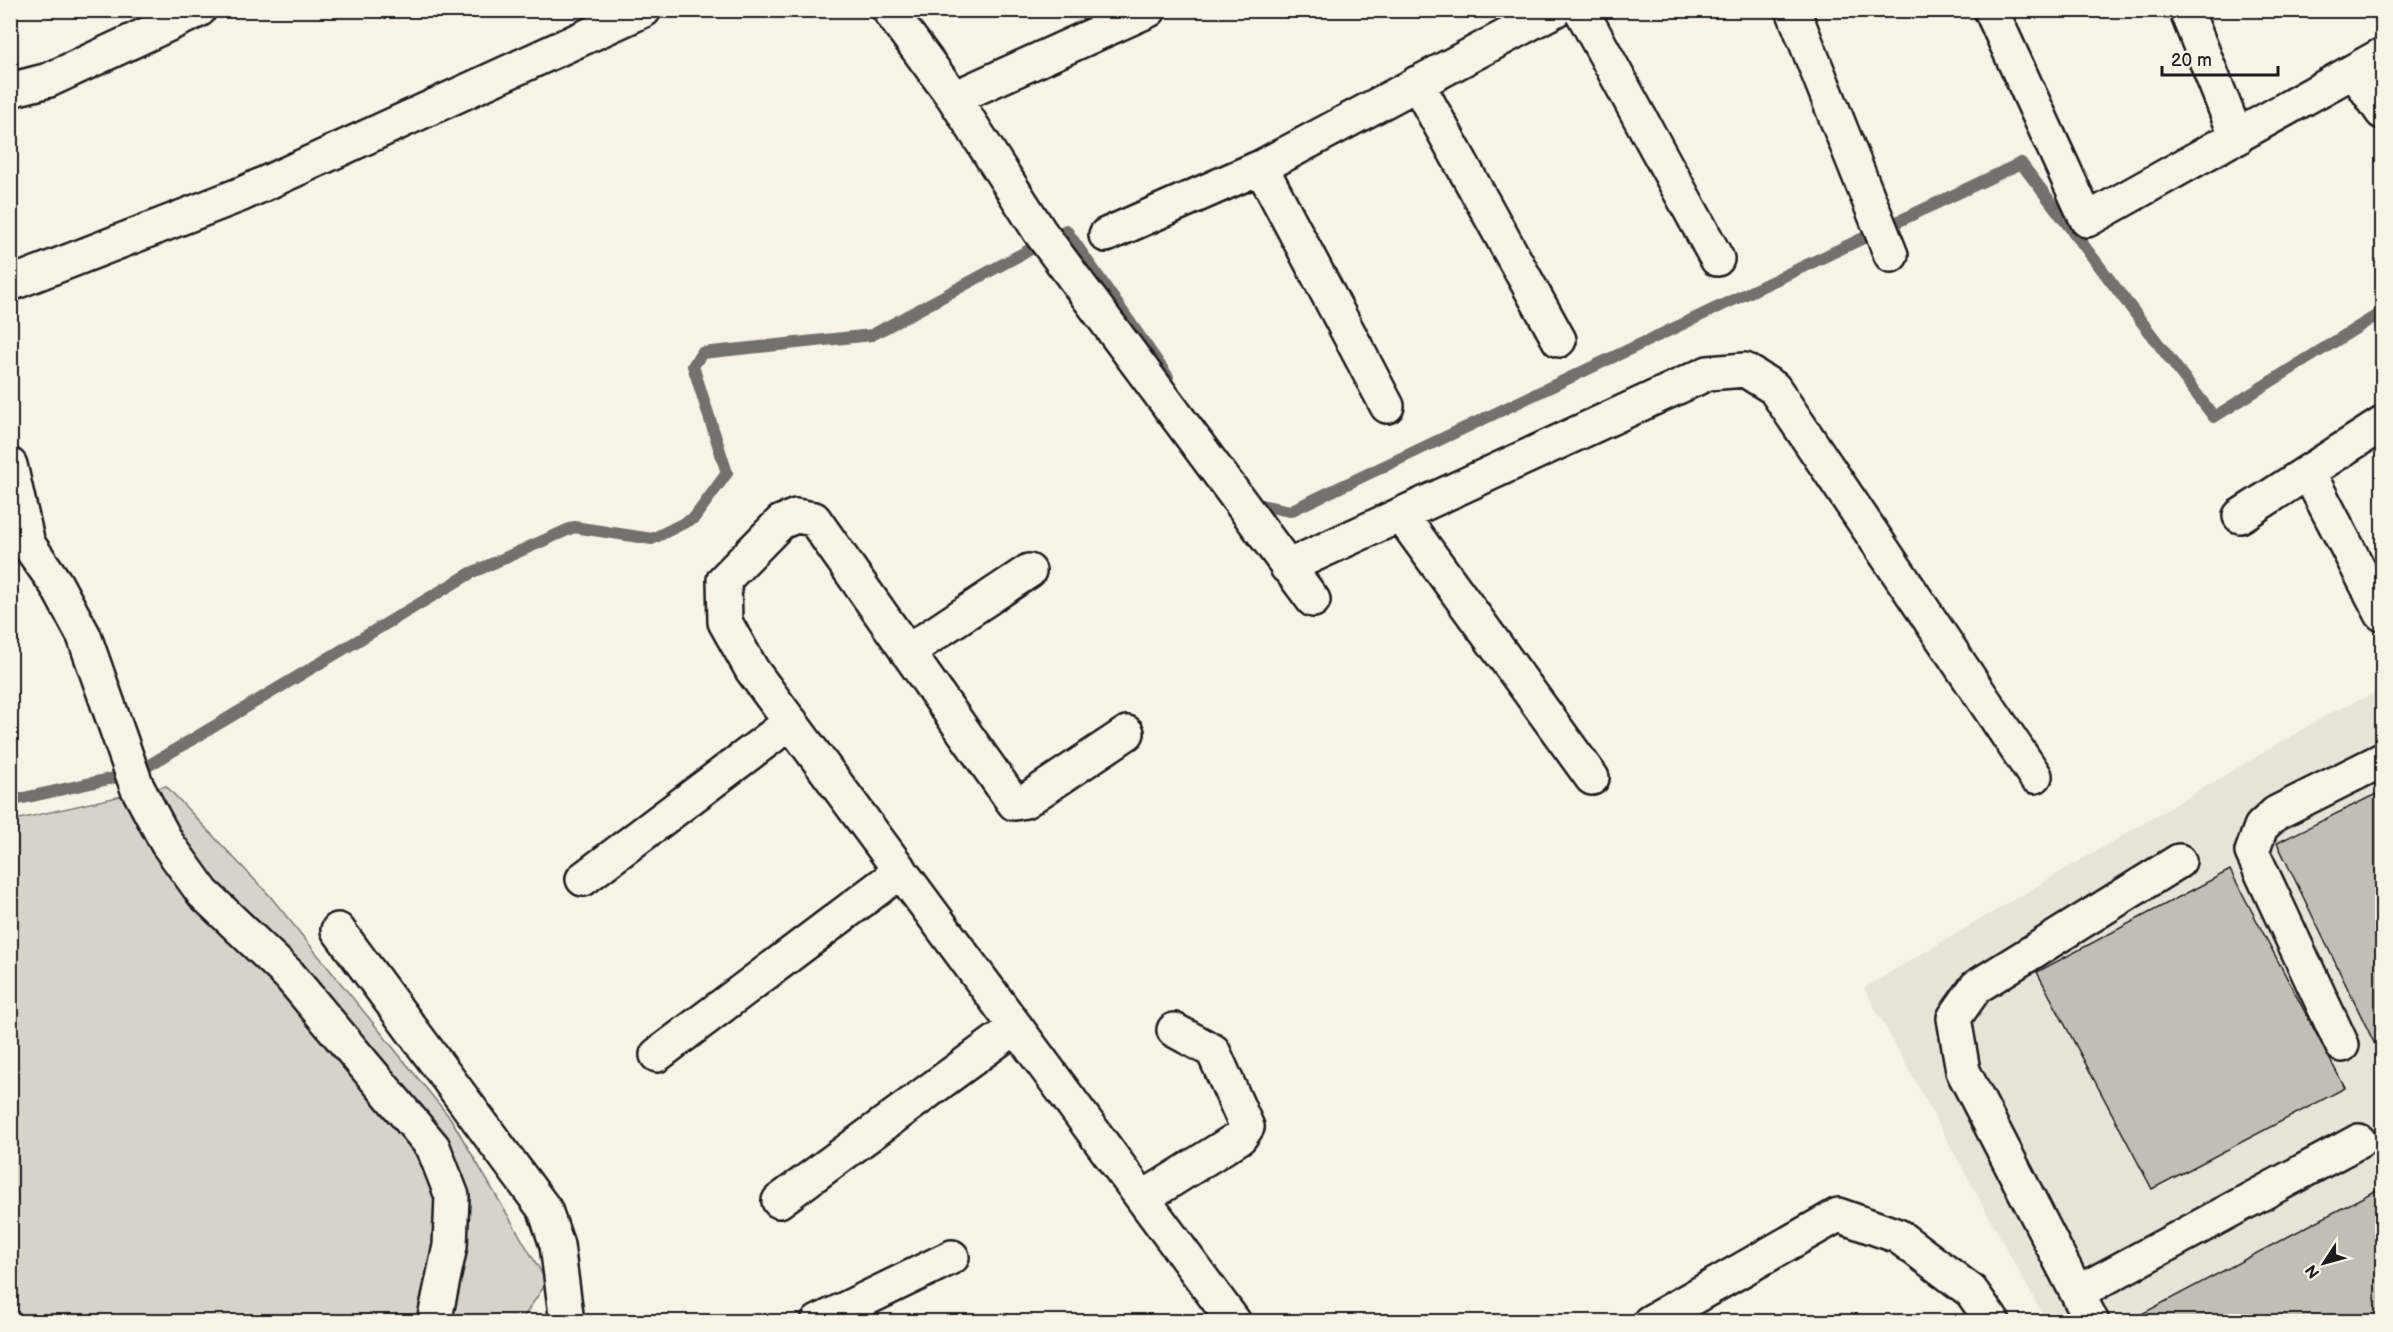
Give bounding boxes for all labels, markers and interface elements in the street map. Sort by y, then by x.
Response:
scale bar [2162,39,2278,77]
text: 20 m [2171,50,2212,71]
north arrow [2294,1233,2354,1293]
text: N [2302,1260,2324,1281]

